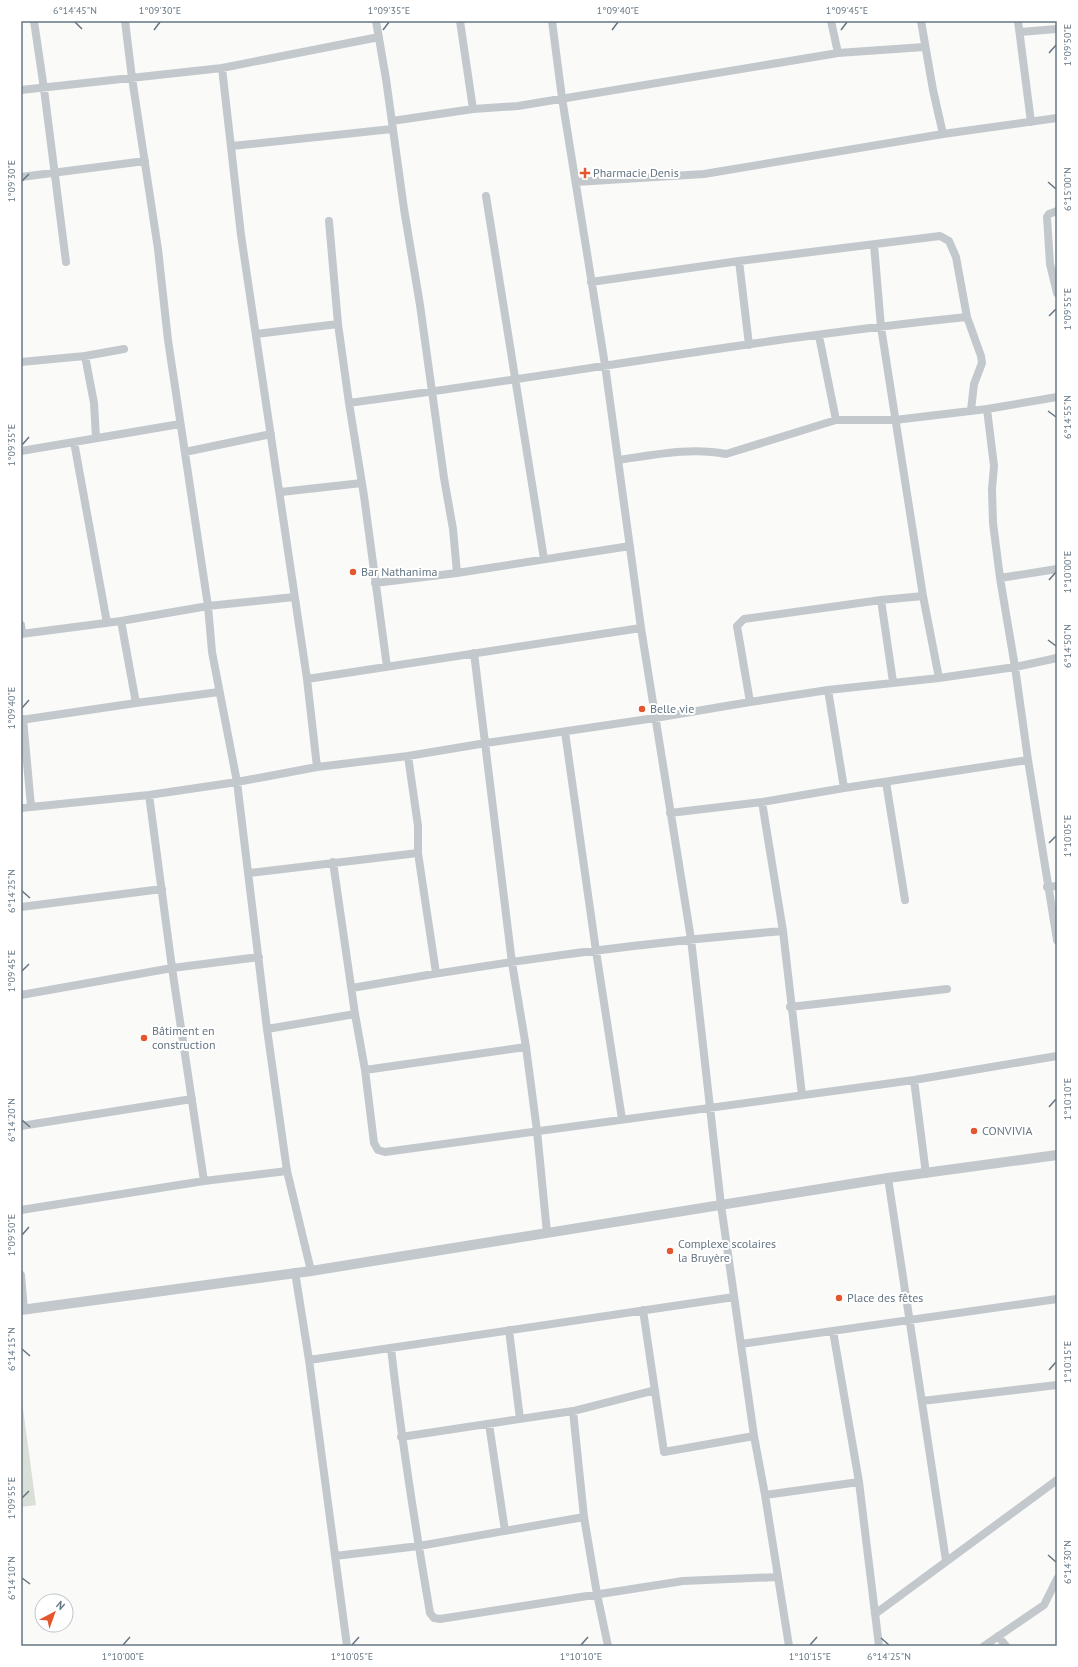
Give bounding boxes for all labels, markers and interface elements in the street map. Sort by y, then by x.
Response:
text: 6°14'45"N [53,4,97,17]
text: 1°09'30"E [139,4,181,17]
text: 1°09'35"E [368,4,410,17]
text: 1°09'40"E [597,4,639,17]
text: 1°09'45"E [826,4,868,17]
text: 1°09'50"E [1061,24,1074,66]
text: 1°09'30"E [5,160,18,202]
place label: Pharmacie Denis [593,165,679,180]
text: 6°15'00"N [1061,167,1074,211]
marker: Pharmacie Denis [580,168,590,178]
text: 1°09'55"E [1061,288,1074,330]
text: 6°14'55"N [1061,395,1074,439]
text: 1°09'35"E [5,424,18,466]
text: 1°10'00"E [1061,551,1074,593]
place label: Bar Nathanima [361,564,437,579]
marker: Bar Nathanima [348,567,358,577]
text: 6°14'50"N [1061,624,1074,668]
text: 1°09'40"E [5,687,18,729]
place label: Belle vie [650,701,694,716]
marker: Belle vie [637,704,647,714]
text: 1°10'05"E [1061,815,1074,857]
text: 6°14'25"N [5,869,18,913]
text: 1°09'45"E [5,950,18,992]
place label: Bâtiment en construction [152,1023,216,1052]
marker: Bâtiment en construction [139,1033,149,1043]
text: 1°10'10"E [1061,1078,1074,1120]
text: 6°14'20"N [5,1098,18,1142]
place label: CONVIVIA [982,1123,1032,1138]
marker: CONVIVIA [969,1126,979,1136]
text: 1°09'50"E [5,1214,18,1256]
place label: Complexe scolaires la Bruyère [678,1236,776,1265]
marker: Complexe scolaires la Bruyère [665,1246,675,1256]
place label: Place des fêtes [847,1290,923,1305]
marker: Place des fêtes [834,1293,844,1303]
text: 6°14'15"N [5,1327,18,1371]
text: 1°10'15"E [1061,1341,1074,1383]
text: 1°09'55"E [5,1477,18,1519]
text: 6°14'30"N [1061,1540,1074,1584]
text: 6°14'10"N [5,1556,18,1600]
north arrow [34,1593,74,1633]
text: N [53,1598,68,1613]
text: 1°10'00"E [102,1650,144,1663]
text: 1°10'05"E [331,1650,373,1663]
text: 1°10'10"E [560,1650,602,1663]
text: 1°10'15"E [789,1650,831,1663]
text: 6°14'25"N [867,1650,911,1663]

